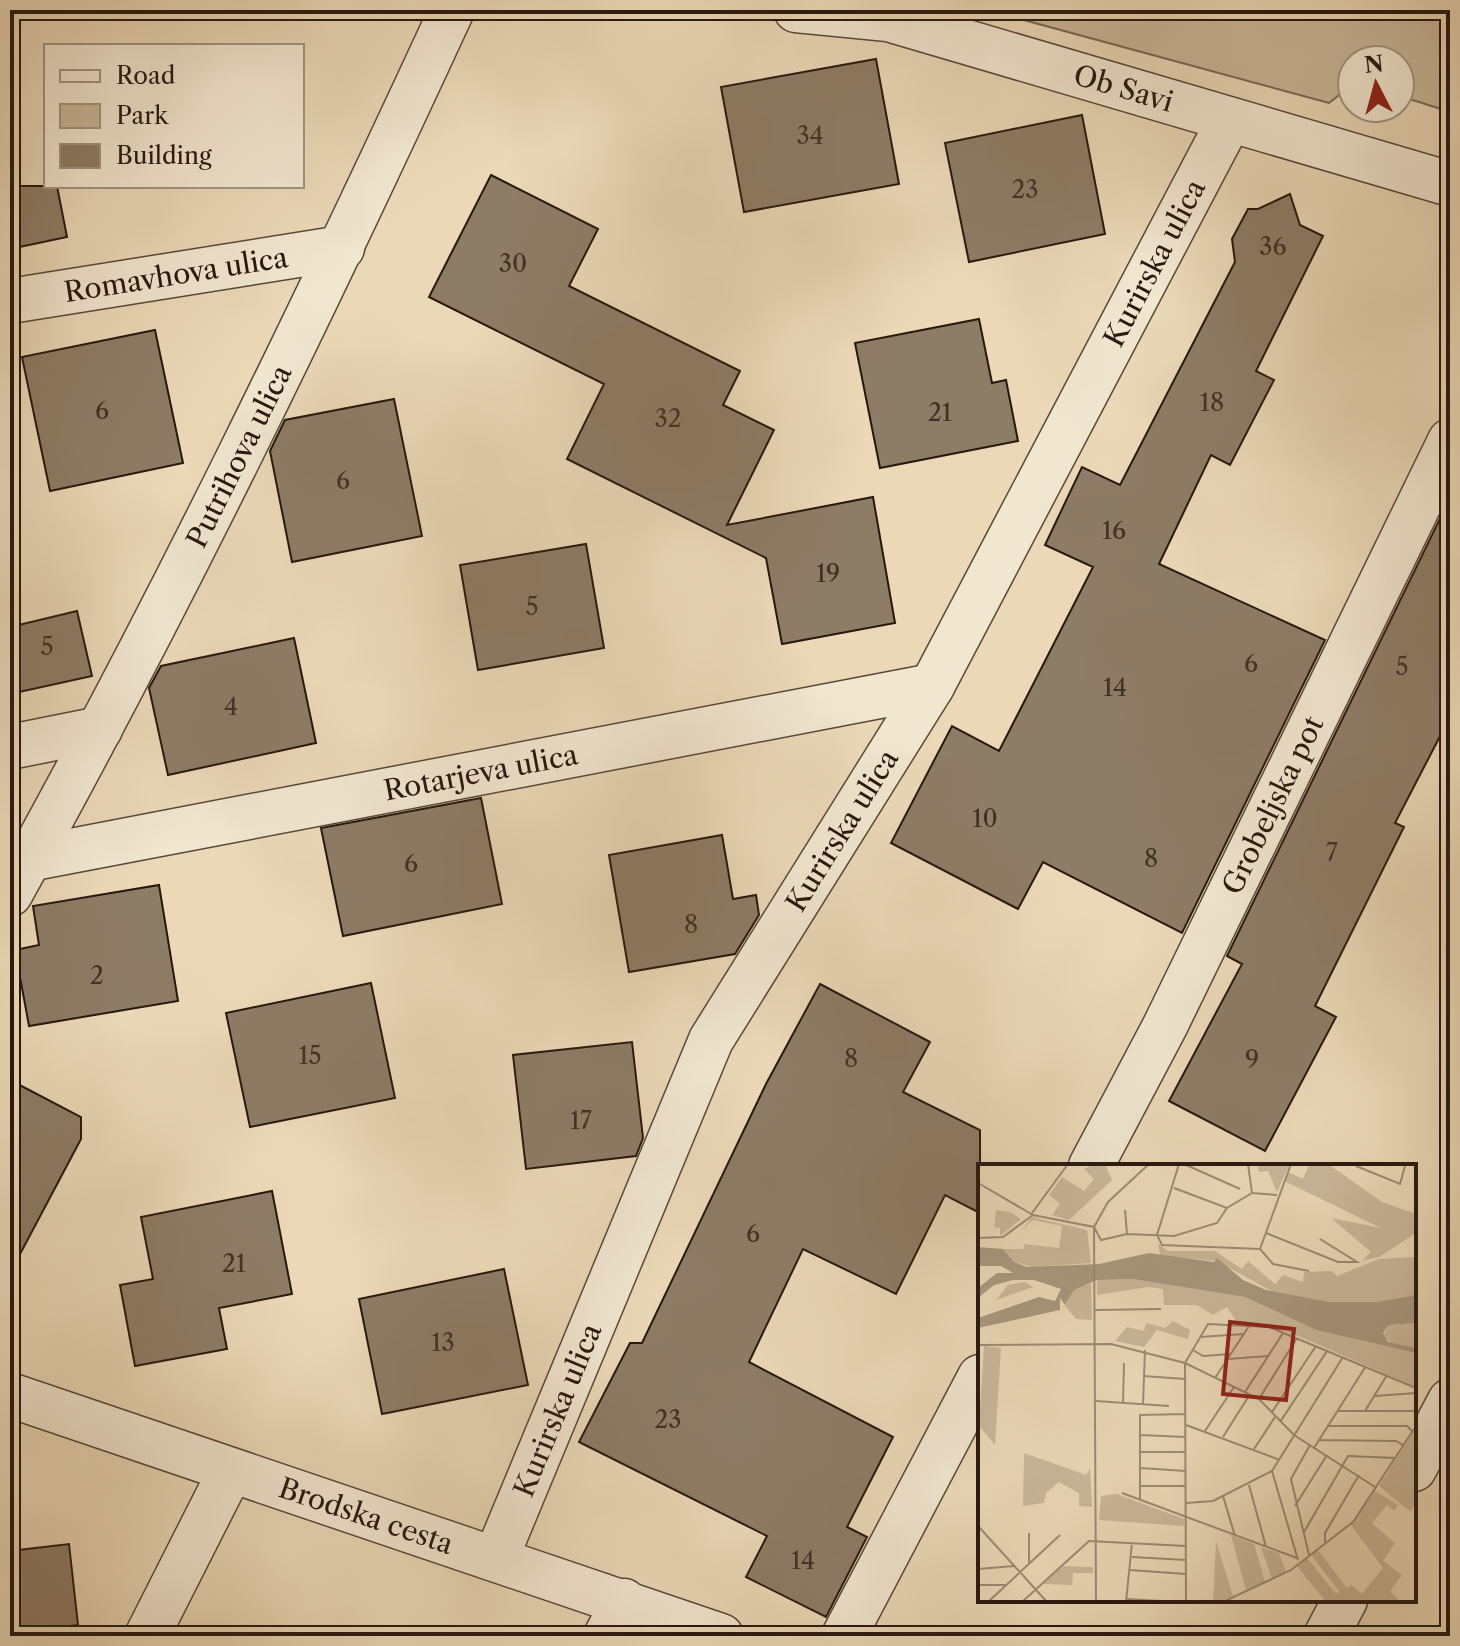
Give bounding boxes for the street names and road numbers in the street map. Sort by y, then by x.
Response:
street label: Ob Savi [1070,57,1177,119]
street label: Kurirska ulica [1096,173,1212,353]
street label: Romavhova ulica [61,240,291,309]
street label: Putrihova ulica [179,359,299,553]
street label: Grobeljska pot [1215,710,1330,900]
street label: Rotarjeva ulica [381,737,581,808]
street label: Kurirska ulica [779,743,905,918]
street label: Kurirska ulica [506,1318,608,1502]
street label: Brodska cesta [274,1470,458,1561]

